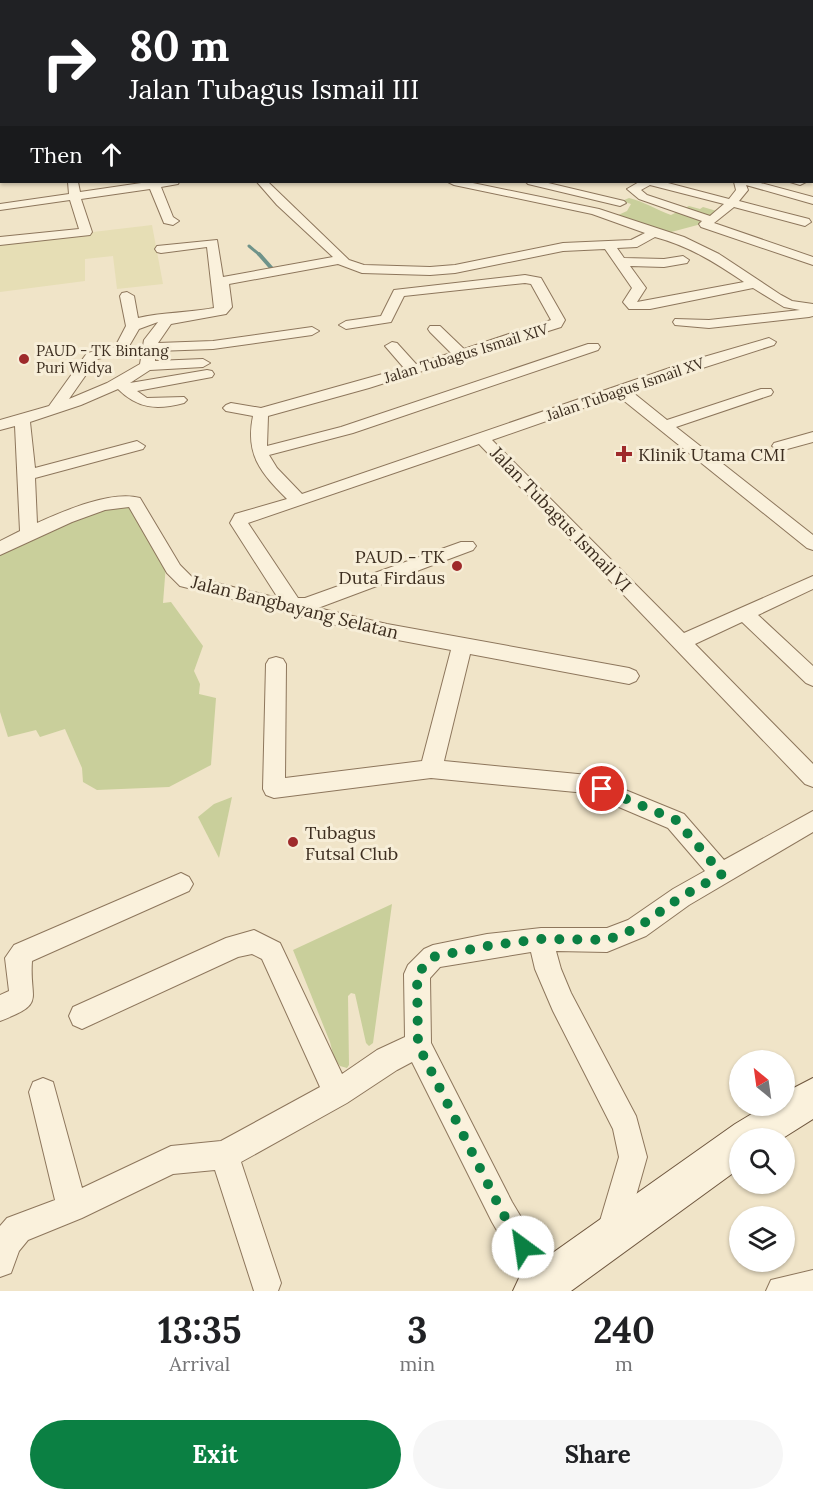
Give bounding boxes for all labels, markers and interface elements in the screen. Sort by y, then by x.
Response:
text: 80 m [129,19,229,73]
icon: right [30,24,108,102]
text: Jalan Tubagus Ismail III [129,72,419,106]
icon: ahead [95,138,128,171]
text: Then [30,141,83,169]
street label: Jalan Tubagus Ismail XIV [381,319,552,387]
place label: PAUD - TK Bintang Puri Widya [36,341,169,377]
marker: PAUD - TK Bintang Puri Widya [17,352,31,366]
street label: Jalan Tubagus Ismail XV [543,353,708,425]
street label: Jalan Tubagus Ismail VI [485,441,636,596]
place label: Klinik Utama CMI [638,443,786,466]
marker: Klinik Utama CMI [615,445,633,463]
place label: PAUD - TK Duta Firdaus [338,545,446,589]
marker: PAUD - TK Duta Firdaus [450,559,464,573]
street label: Jalan Bangbayang Selatan [188,570,401,644]
pin [576,763,627,814]
icon: arrive [585,772,618,805]
place label: Tubagus Futsal Club [305,821,398,865]
marker: Tubagus Futsal Club [286,835,300,849]
north arrow [729,1050,795,1116]
map controls [729,1050,795,1272]
button: search [729,1128,795,1194]
button: layers [729,1206,795,1272]
position arrow [491,1215,555,1279]
text: 13:35 [158,1307,241,1353]
text: 3 [407,1307,427,1353]
text: 240 [593,1307,655,1353]
text: Arrival [169,1351,230,1376]
text: min [399,1351,435,1376]
text: m [615,1351,633,1376]
button: Exit [30,1420,401,1489]
button: Share [413,1420,783,1489]

